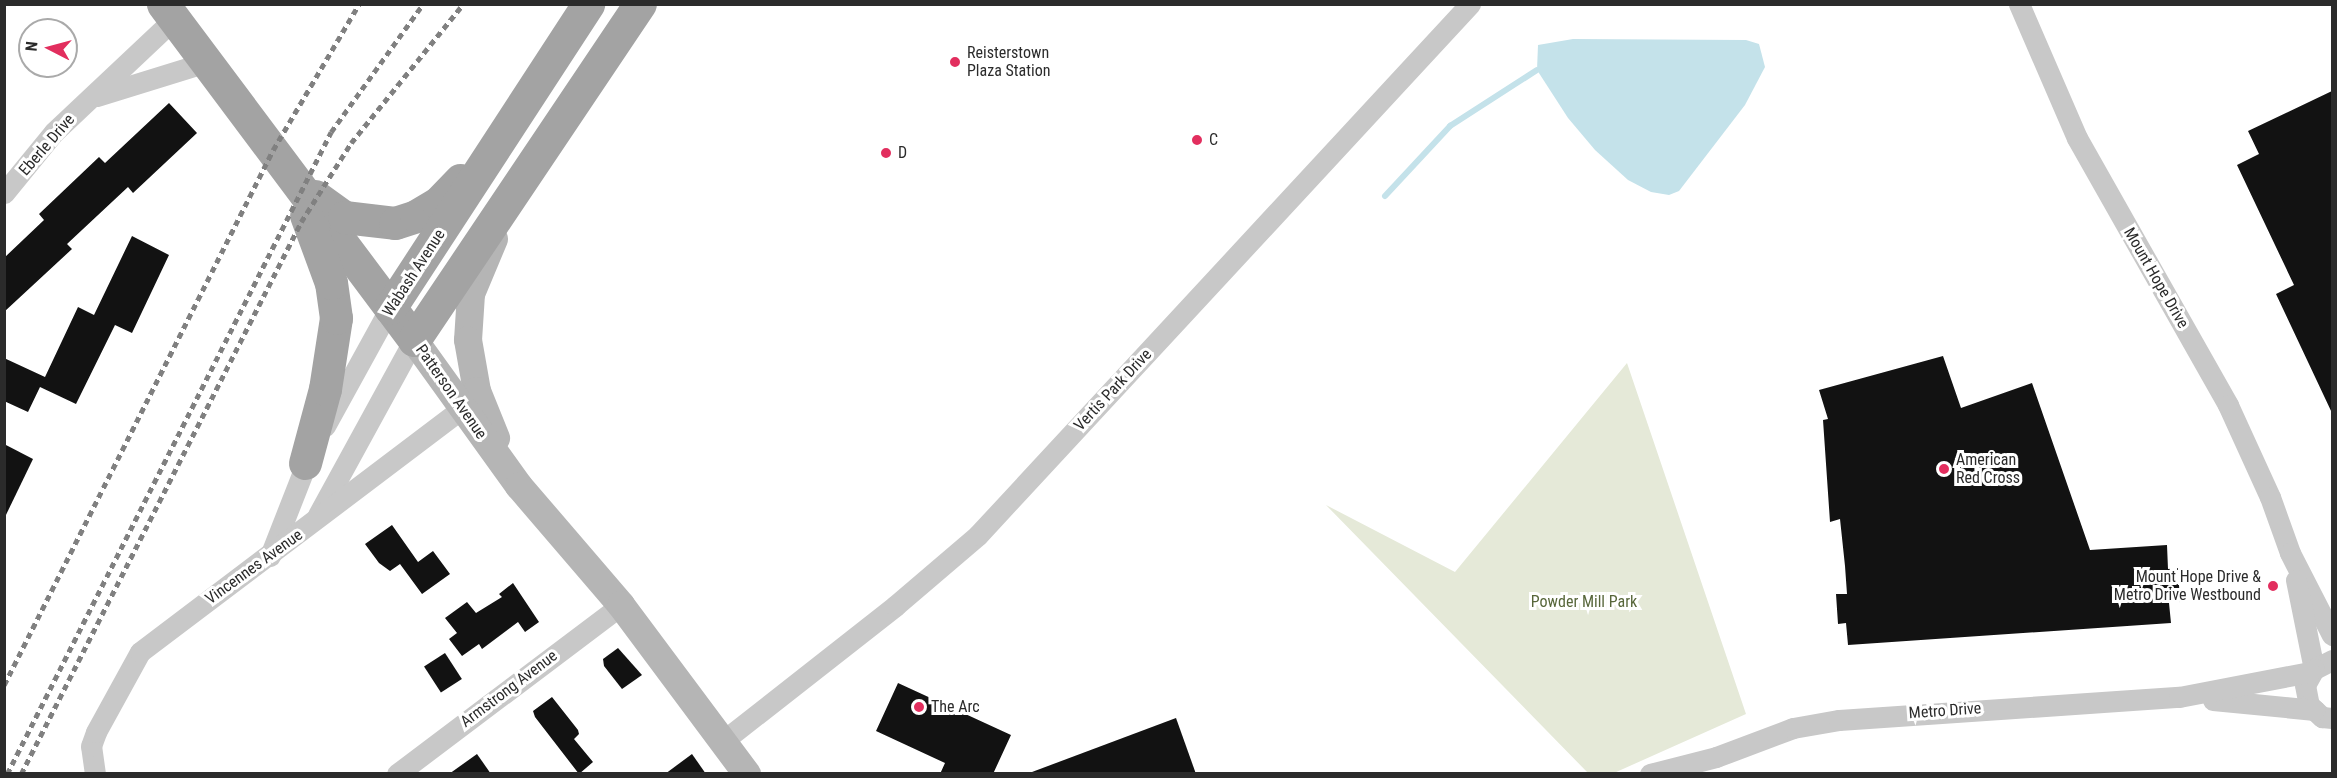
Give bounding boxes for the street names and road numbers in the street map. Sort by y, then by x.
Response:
street label: Eberle Drive [15,110,79,180]
street label: Mount Hope Drive [2119,224,2193,332]
street label: Wabash Avenue [379,226,449,320]
street label: Patterson Avenue [411,341,491,443]
street label: Vertis Park Drive [1070,345,1156,435]
street label: Vincennes Avenue [202,525,306,609]
street label: Armstrong Avenue [457,646,561,732]
street label: Metro Drive [1908,699,1982,723]

